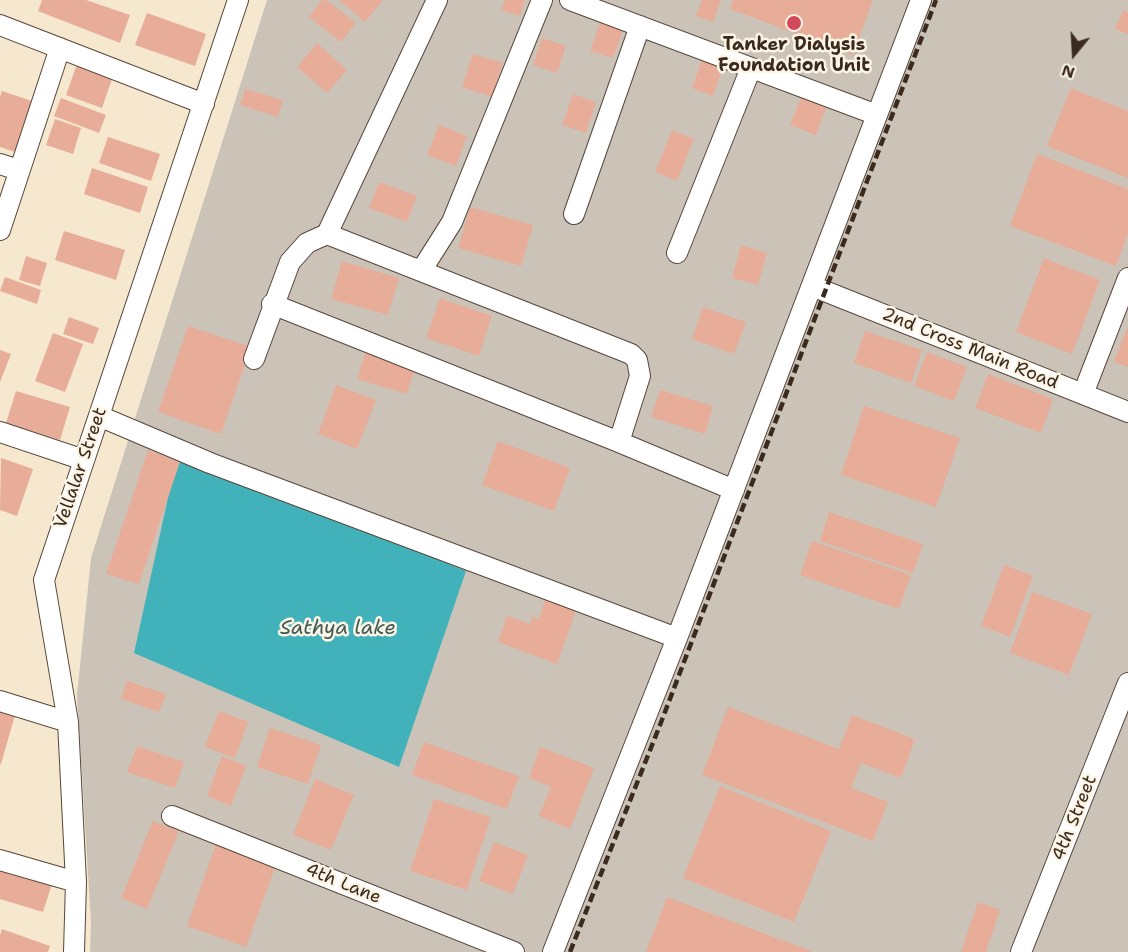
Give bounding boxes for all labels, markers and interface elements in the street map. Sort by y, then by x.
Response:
marker: Tanker Dialysis Foundation Unit [785,14,803,32]
north arrow [1044,24,1104,84]
place label: Tanker Dialysis Foundation Unit [718,34,870,76]
text: N [1059,60,1078,84]
street label: 2nd Cross Main Road [879,304,1061,394]
street label: Vellalar Street [50,405,112,531]
water label: Sathya lake [280,617,396,641]
street label: 4th Street [1048,772,1102,864]
street label: 4th Lane [302,859,384,909]

